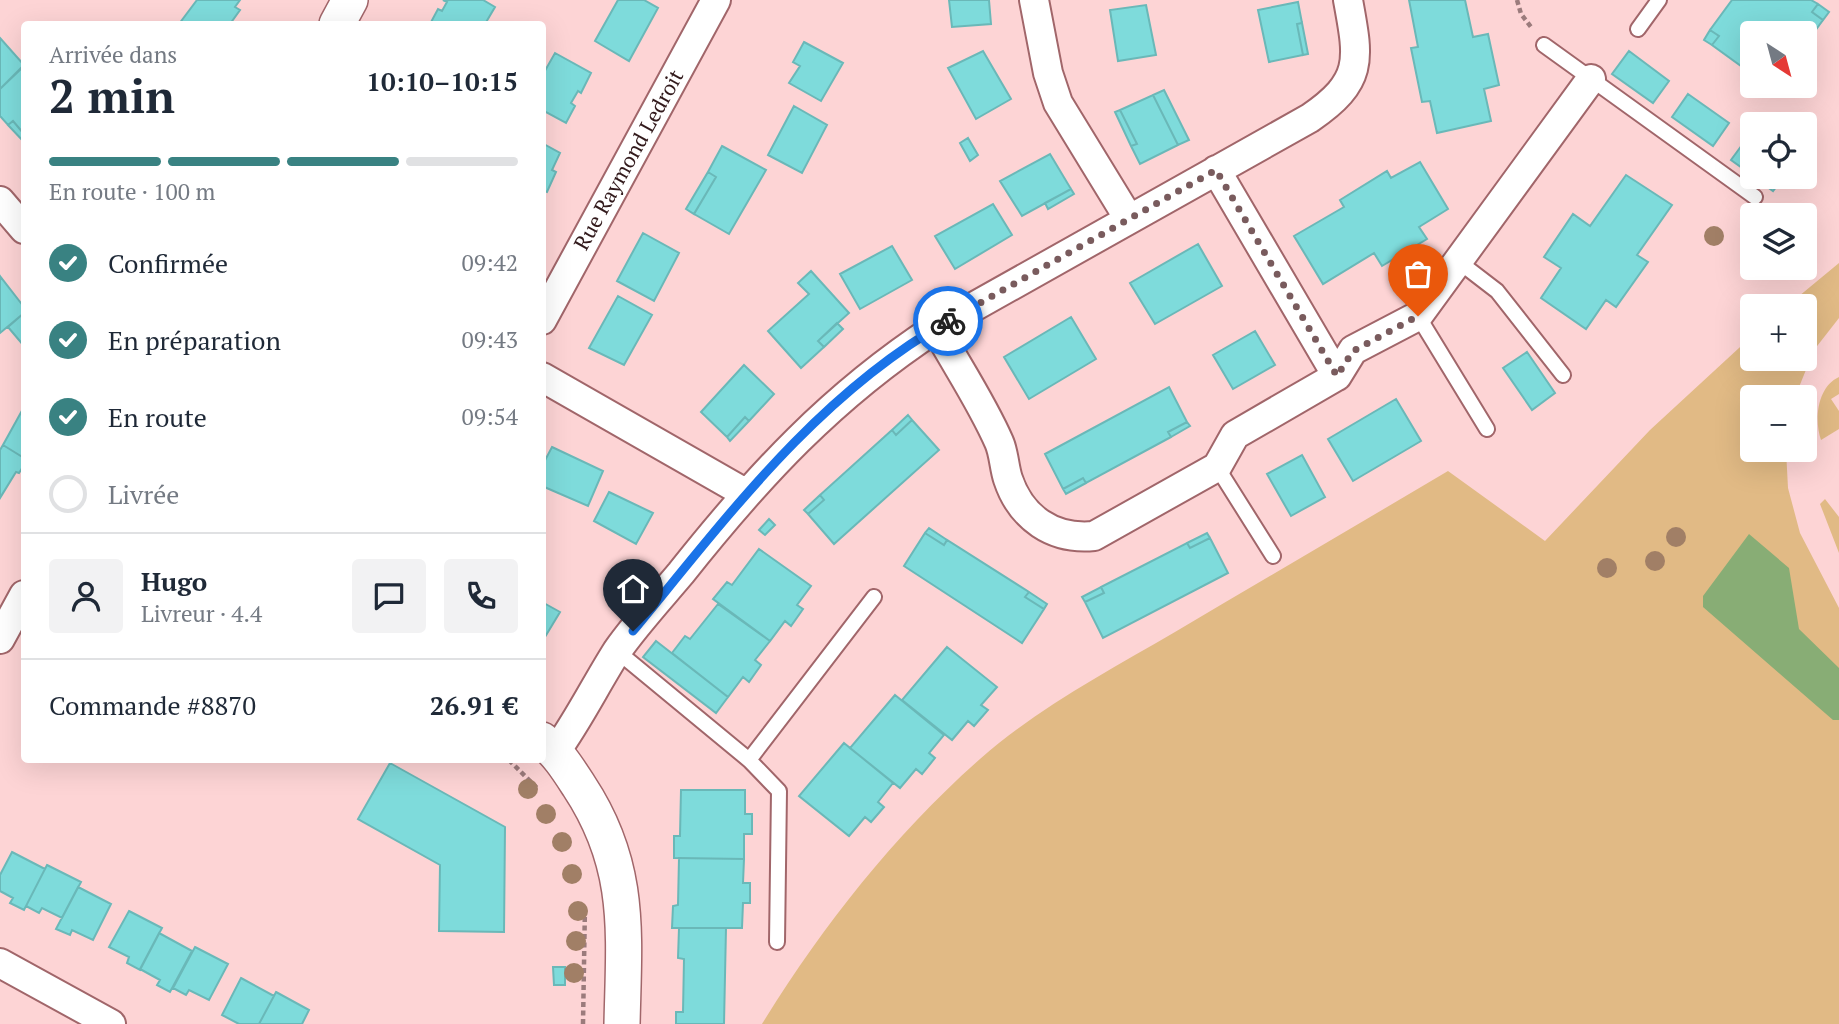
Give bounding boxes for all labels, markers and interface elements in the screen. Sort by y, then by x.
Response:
north arrow [1740,21,1816,98]
map controls [1740,21,1817,462]
text: Arrivée dans [49,39,177,70]
text: 10:10–10:15 [366,64,518,98]
street label: Rue Raymond Ledroit [567,64,689,255]
text: 2 min [49,65,175,126]
button: locate [1740,112,1817,189]
text: En route · 100 m [49,176,215,207]
button: layers [1740,203,1817,280]
icon: check [49,244,87,282]
pin [1388,244,1448,316]
text: Confirmée [108,246,228,280]
text: 09:42 [461,247,518,278]
icon: bag [1399,255,1437,293]
courier [913,286,983,356]
button: + [1740,294,1817,371]
icon: bike [929,302,967,340]
icon: check [49,321,87,359]
text: En préparation [108,323,281,357]
text: 09:43 [461,324,518,355]
button: − [1740,385,1817,462]
icon: check [49,398,87,436]
text: En route [108,400,207,434]
text: 09:54 [461,401,518,432]
text: Livrée [108,477,179,511]
button: person [49,559,123,633]
button: chat [352,559,426,633]
button: phone [444,559,518,633]
pin [603,559,663,631]
text: Hugo [141,564,207,598]
icon: home [614,570,652,608]
text: Livreur · 4.4 [141,598,262,629]
text: Commande #8870 [49,688,256,722]
text: 26.91 € [430,688,518,722]

